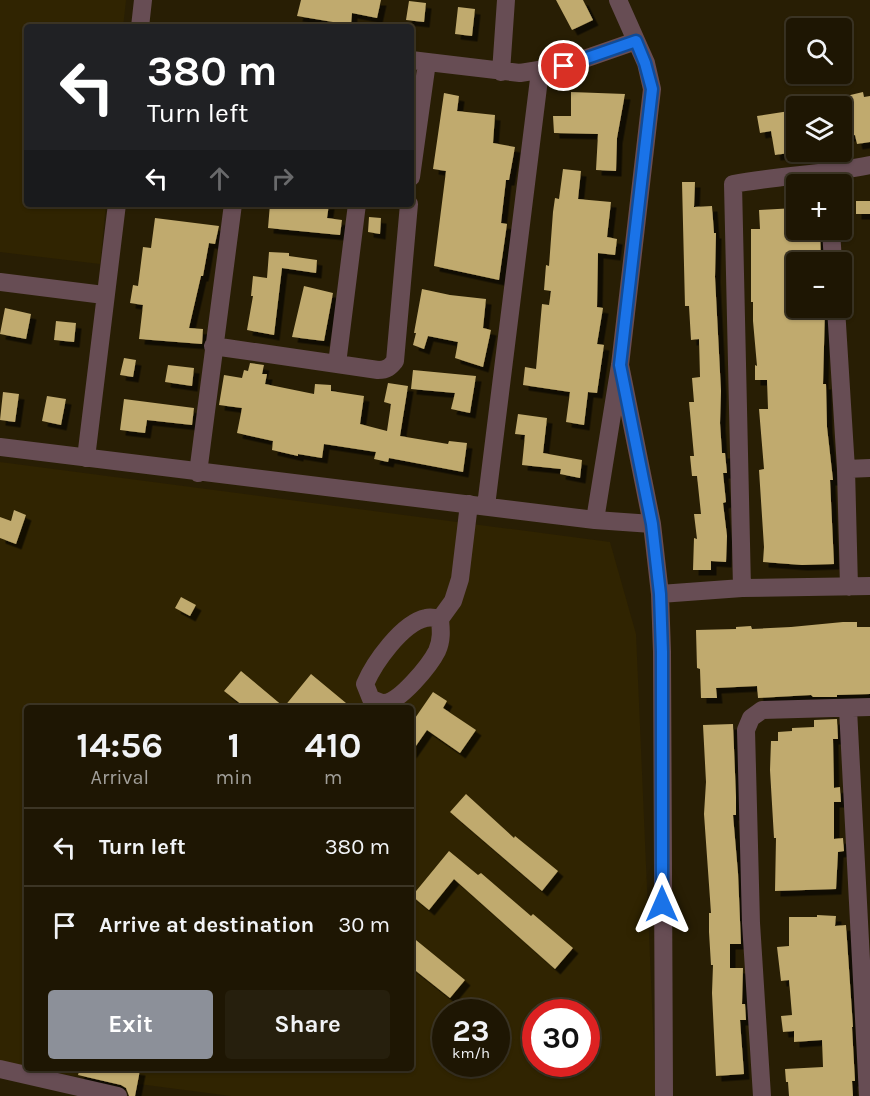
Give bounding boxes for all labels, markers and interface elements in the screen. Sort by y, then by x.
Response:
map controls [786,18,852,318]
button: search [786,18,852,84]
pin [538,40,589,91]
text: 380 m [147,46,277,96]
icon: left [48,48,126,126]
icon: arrive [547,49,580,82]
button: layers [786,96,852,162]
text: Turn left [147,97,248,129]
icon: left [140,162,173,195]
icon: ahead [203,162,236,195]
icon: right [266,162,299,195]
button: + [786,174,852,240]
button: − [786,252,852,318]
text: 14:56 [76,724,163,766]
text: 1 [227,724,240,766]
text: 410 [305,724,362,766]
text: Arrival [90,766,149,789]
text: min [215,766,252,789]
text: m [324,766,342,789]
icon: left [48,831,81,864]
text: Turn left [99,834,186,860]
text: 380 m [325,834,390,860]
position arrow [630,872,694,936]
icon: arrive [48,909,81,942]
text: Arrive at destination [99,912,314,938]
text: 30 m [338,912,390,938]
button: Exit [48,990,213,1059]
button: Share [225,990,390,1059]
speed limit sign: 30 [522,999,600,1077]
text: 23 [453,1013,489,1049]
text: km/h [452,1044,490,1062]

